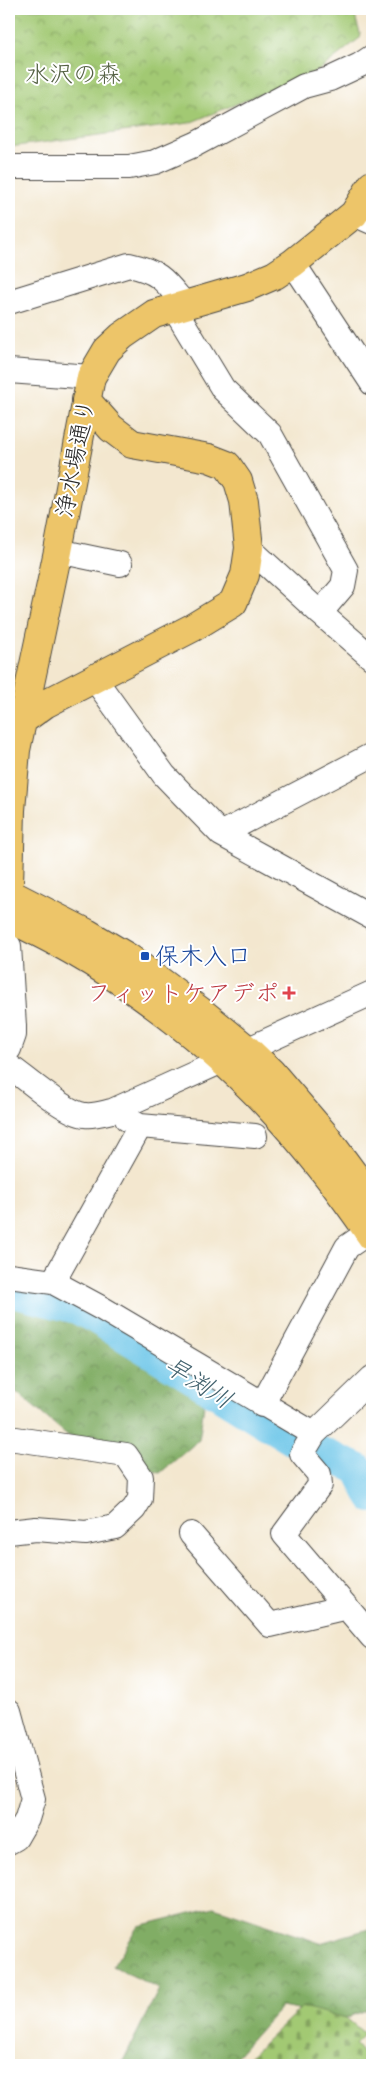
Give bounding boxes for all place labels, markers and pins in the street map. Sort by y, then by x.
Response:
place label: 保木入口 [155,941,251,971]
marker: 保木入口 [139,950,151,962]
place label: フィットケアデポ [87,978,279,1008]
marker: フィットケアデポ [283,987,295,999]

